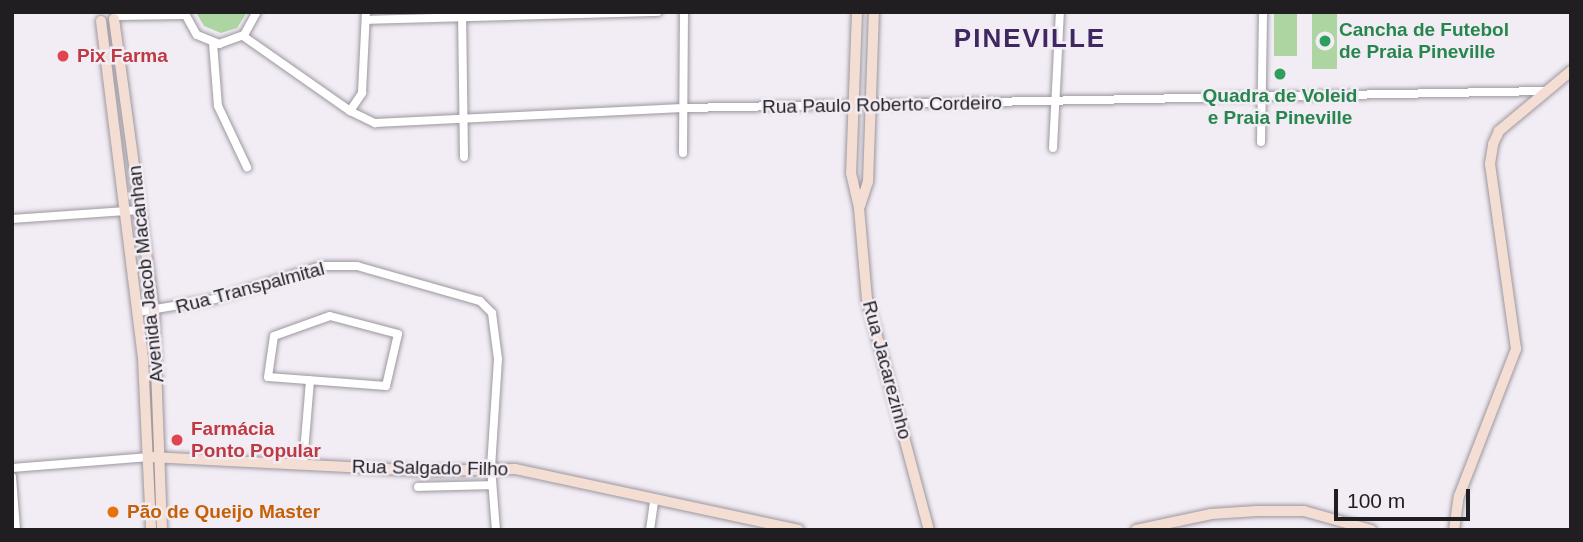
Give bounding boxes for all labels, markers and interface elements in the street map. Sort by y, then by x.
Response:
place label: Cancha de Futebol de Praia Pineville [1339,19,1509,63]
district label: PINEVILLE [955,23,1105,55]
marker: Cancha de Futebol de Praia Pineville [1317,33,1333,49]
place label: Pix Farma [77,45,168,67]
marker: Pix Farma [55,48,71,64]
marker: Quadra de Voleid e Praia Pineville [1272,66,1288,82]
place label: Quadra de Voleid e Praia Pineville [1203,85,1357,129]
street label: Rua Paulo Roberto Cordeiro [762,92,1002,118]
street label: Avenida Jacob Macanhan [123,164,169,384]
street label: Rua Transpalmital [173,257,327,319]
street label: Rua Jacarezinho [858,298,916,442]
place label: Farmácia Ponto Popular [191,418,321,462]
marker: Farmácia Ponto Popular [169,432,185,448]
street label: Rua Salgado Filho [352,455,508,481]
scale bar [1338,476,1474,520]
text: 100 m [1347,489,1405,512]
place label: Pão de Queijo Master [127,501,320,523]
marker: Pão de Queijo Master [105,504,121,520]

